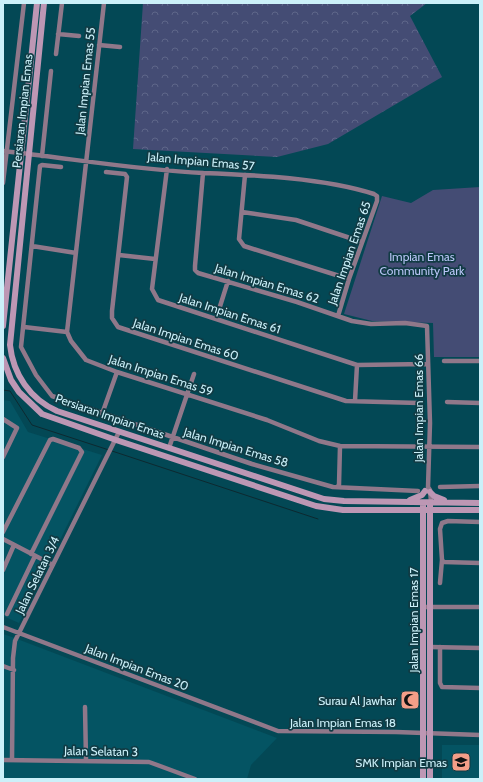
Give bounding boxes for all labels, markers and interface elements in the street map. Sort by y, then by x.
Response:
street label: Jalan Impian Emas 55 [72,26,98,137]
street label: Persiaran Impian Emas [9,53,35,169]
street label: Jalan Impian Emas 57 [146,149,255,173]
street label: Jalan Impian Emas 65 [324,199,374,308]
park label: Impian Emas Community Park [380,249,465,278]
street label: Jalan Impian Emas 62 [212,260,321,306]
street label: Jalan Impian Emas 61 [176,289,283,336]
street label: Jalan Impian Emas 60 [130,315,241,363]
street label: Jalan Impian Emas 59 [106,351,215,399]
street label: Jalan Impian Emas 66 [411,353,426,463]
street label: Persiaran Impian Emas [53,390,167,442]
street label: Jalan Impian Emas 58 [181,424,290,470]
street label: Jalan Selatan 3/4 [11,534,62,617]
street label: Jalan Impian Emas 17 [406,567,421,674]
street label: Jalan Impian Emas 20 [82,640,191,694]
mosque icon: Surau Al Jawhar [399,689,421,711]
place label: Surau Al Jawhar [318,693,396,708]
street label: Jalan Impian Emas 18 [289,715,396,730]
street label: Jalan Selatan 3 [63,743,138,759]
school or university icon: SMK Impian Emas [450,751,472,773]
place label: SMK Impian Emas [355,755,447,770]

